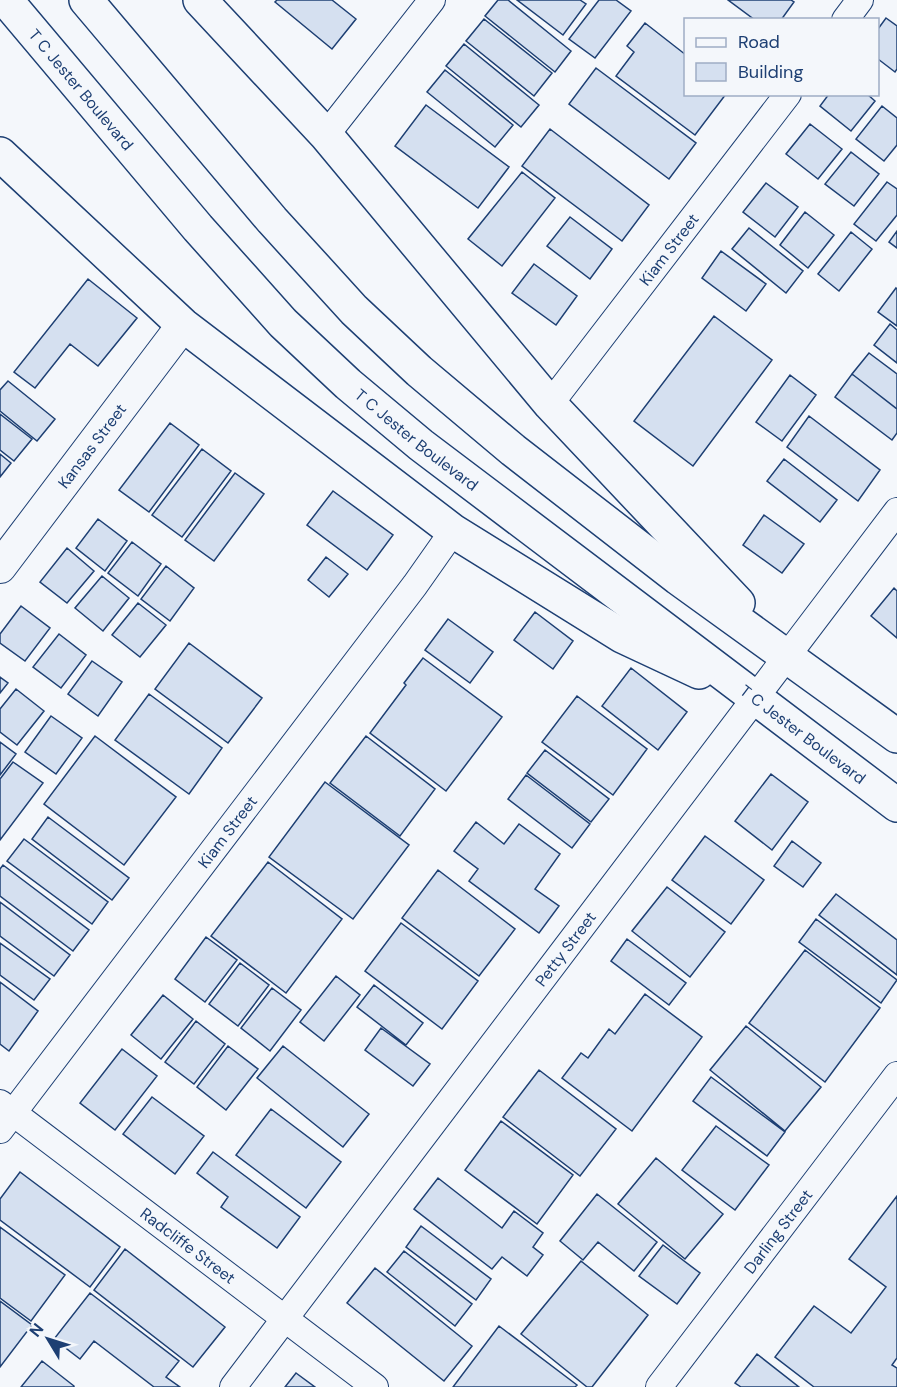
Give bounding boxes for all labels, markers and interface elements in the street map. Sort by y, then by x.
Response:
legend [684,18,879,96]
street label: T C Jester Boulevard [24,25,138,155]
text: Road [738,30,780,54]
text: Building [738,60,803,84]
street label: Kiam Street [635,209,704,290]
street label: T C Jester Boulevard [350,384,482,496]
street label: Kansas Street [53,399,131,493]
street label: T C Jester Boulevard [736,680,870,789]
street label: Kiam Street [193,791,262,872]
street label: Petty Street [530,907,601,991]
street label: Darling Street [739,1185,817,1278]
street label: Radcliffe Street [136,1203,240,1289]
north arrow [18,1309,78,1369]
text: N [25,1319,48,1341]

